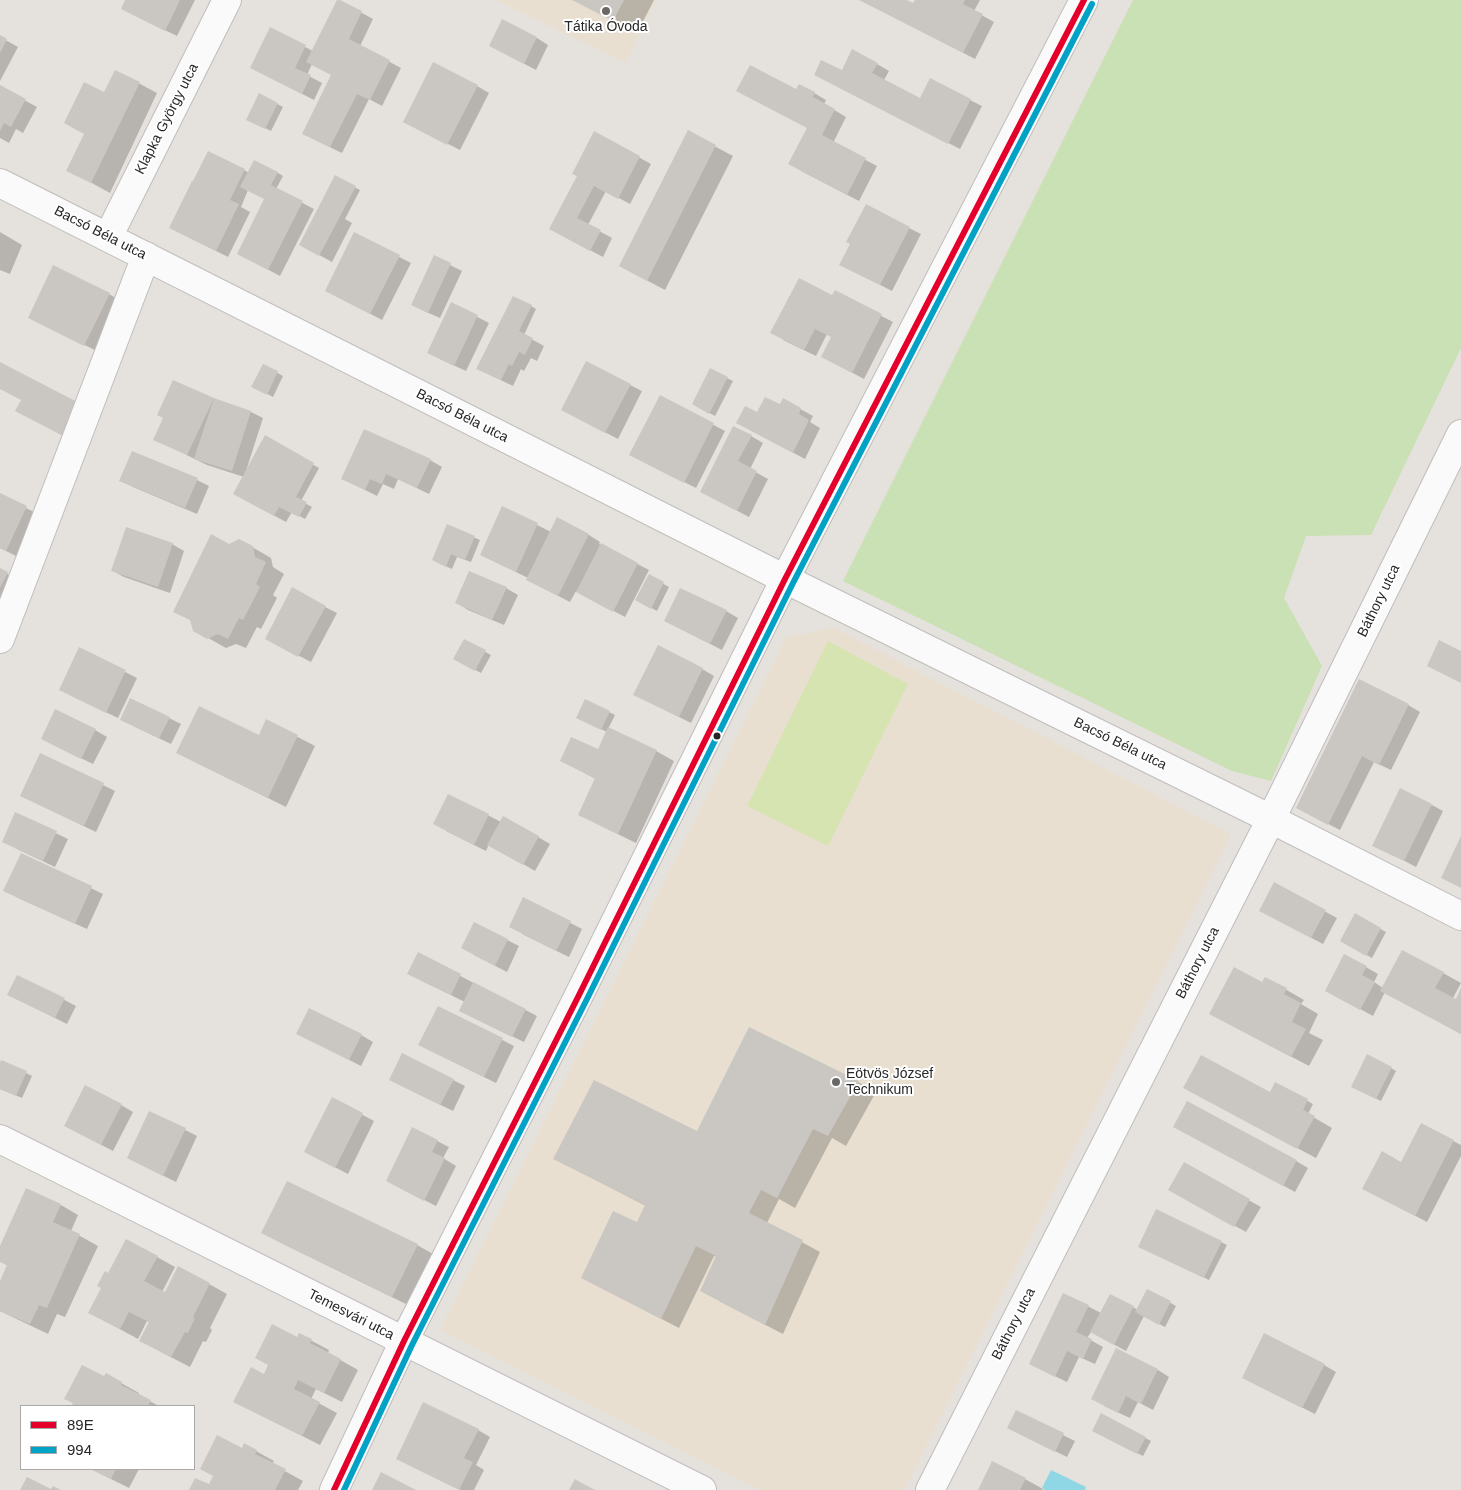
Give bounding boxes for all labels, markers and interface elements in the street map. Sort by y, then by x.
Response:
marker: Tátika Óvoda [600,5,612,17]
place label: Tátika Óvoda [564,19,648,35]
street label: Klapka György utca [132,61,202,177]
street label: Bacsó Béla utca [51,203,149,263]
street label: Bacsó Béla utca [413,386,511,446]
street label: Báthory utca [1354,562,1404,640]
street label: Bacsó Béla utca [1071,714,1169,774]
unlabelled marker [712,731,722,741]
street label: Báthory utca [1173,924,1223,1002]
place label: Eötvös József Technikum [846,1066,933,1098]
marker: Eötvös József Technikum [830,1076,842,1088]
street label: Báthory utca [989,1285,1039,1363]
street label: Temesvári utca [305,1286,397,1344]
legend [20,1405,195,1470]
text: 89E [67,1416,94,1433]
text: 994 [67,1441,92,1458]

